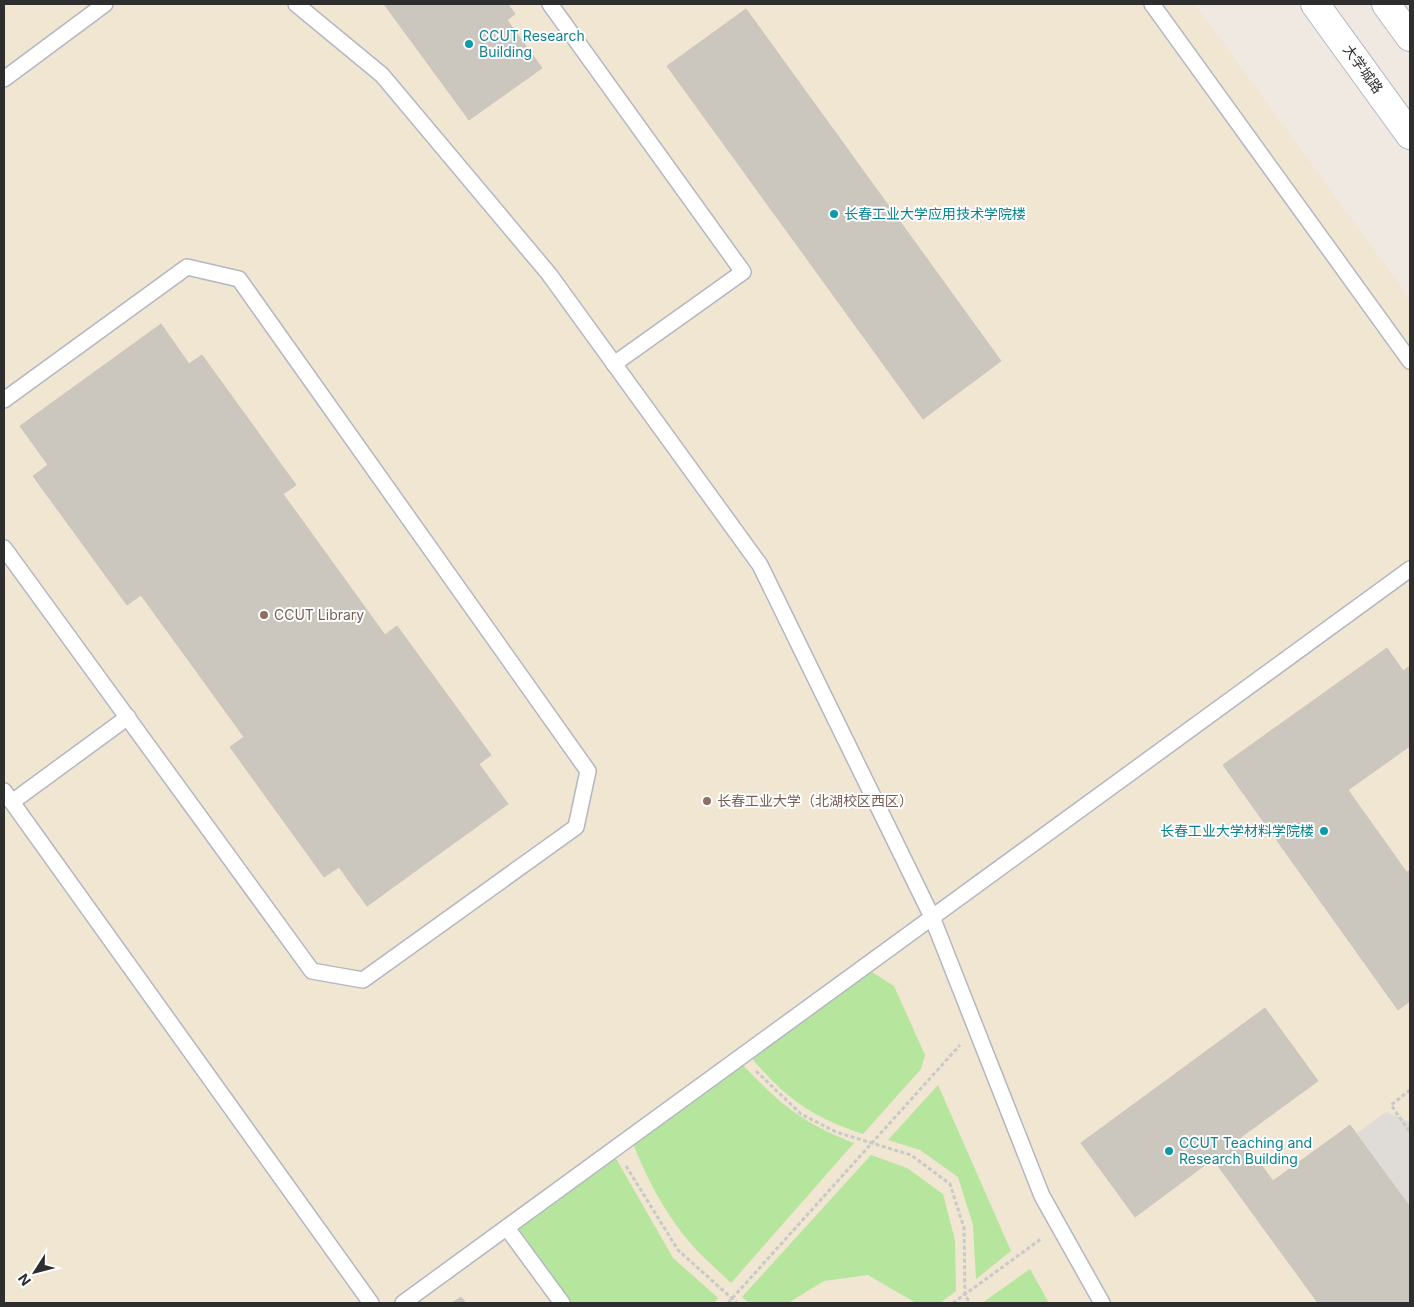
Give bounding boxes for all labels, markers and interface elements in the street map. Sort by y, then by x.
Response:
place label: CCUT Research Building [479,27,585,60]
marker: CCUT Research Building [463,38,475,50]
street label: 大学城路 [1340,41,1387,96]
place label: 长春工业大学应用技术学院楼 [844,205,1026,222]
marker: 长春工业大学应用技术学院楼 [828,208,840,220]
place label: CCUT Library [274,606,364,623]
marker: CCUT Library [258,609,270,621]
place label: 长春工业大学（北湖校区西区） [717,792,913,809]
marker: 长春工业大学（北湖校区西区） [701,795,713,807]
place label: 长春工业大学材料学院楼 [1160,822,1314,839]
marker: 长春工业大学材料学院楼 [1318,825,1330,837]
place label: CCUT Teaching and Research Building [1179,1134,1312,1167]
marker: CCUT Teaching and Research Building [1163,1145,1175,1157]
north arrow [10,1247,60,1297]
text: N [14,1271,34,1289]

